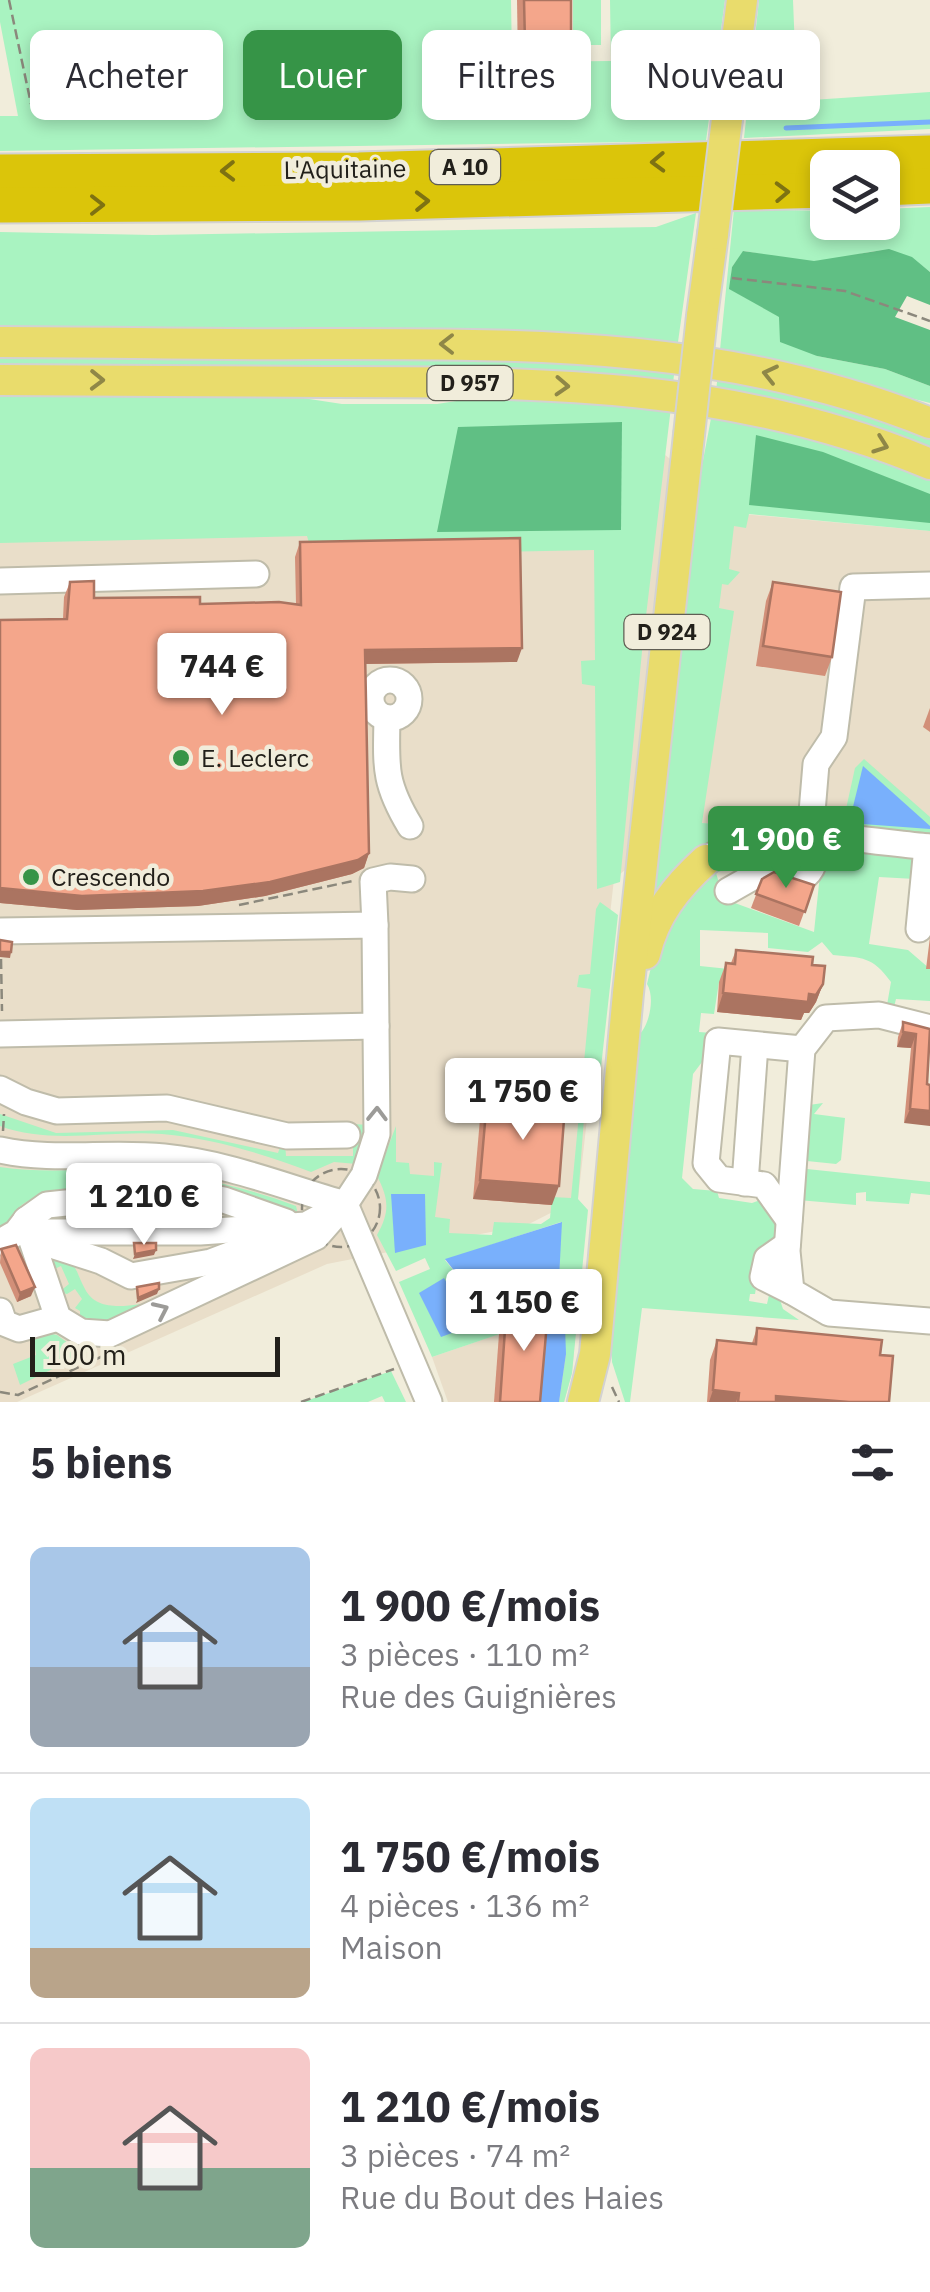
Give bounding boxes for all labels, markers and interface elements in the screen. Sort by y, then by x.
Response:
chip: Acheter [30,30,223,120]
chip: Louer [243,30,402,120]
chip: Filtres [422,30,591,120]
chip: Nouveau [611,30,820,120]
road number: A 10 [430,150,500,184]
map controls [810,150,900,240]
button: layers [810,150,900,240]
street label: L'Aquitaine [283,151,407,186]
one-way arrow [649,152,665,173]
one-way arrow [219,160,234,182]
one-way arrow [775,181,791,202]
one-way arrow [415,191,431,212]
one-way arrow [90,194,106,216]
one-way arrow [439,333,454,355]
one-way arrow [762,365,779,386]
road number: D 957 [428,366,512,400]
one-way arrow [90,370,106,391]
one-way arrow [555,375,571,396]
one-way arrow [871,433,888,454]
road number: D 924 [624,615,710,649]
pin: 744 € [152,633,292,718]
text: 744 € [179,644,265,686]
place label: E. Leclerc [201,741,309,774]
marker: E. Leclerc [170,747,192,769]
pin: 1 900 € [694,806,878,891]
text: 1 900 € [730,817,842,859]
place label: Crescendo [51,860,170,893]
marker: Crescendo [20,866,42,888]
pin: 1 750 € [431,1058,615,1143]
text: 1 750 € [467,1069,579,1111]
one-way arrow [366,1106,388,1122]
pin: 1 210 € [52,1163,236,1248]
text: 1 210 € [88,1174,200,1216]
pin: 1 150 € [432,1269,616,1354]
text: 1 150 € [468,1280,580,1322]
one-way arrow [151,1303,169,1323]
scale bar [30,1332,280,1376]
text: 100 m [45,1336,126,1373]
text: 5 biens [30,1435,172,1490]
icon: filters [845,1435,900,1490]
text: 1 900 €/mois [340,1578,600,1633]
icon: home [110,1587,230,1707]
text: 3 pièces · 110 m² [340,1633,590,1675]
text: Rue des Guignières [340,1675,617,1717]
text: 1 750 €/mois [340,1829,600,1884]
icon: home [110,1838,230,1958]
text: 4 pièces · 136 m² [340,1884,590,1926]
text: Maison [340,1926,443,1968]
text: 1 210 €/mois [340,2079,600,2134]
icon: home [110,2088,230,2208]
text: 3 pièces · 74 m² [340,2134,570,2176]
text: Rue du Bout des Haies [340,2176,664,2218]

